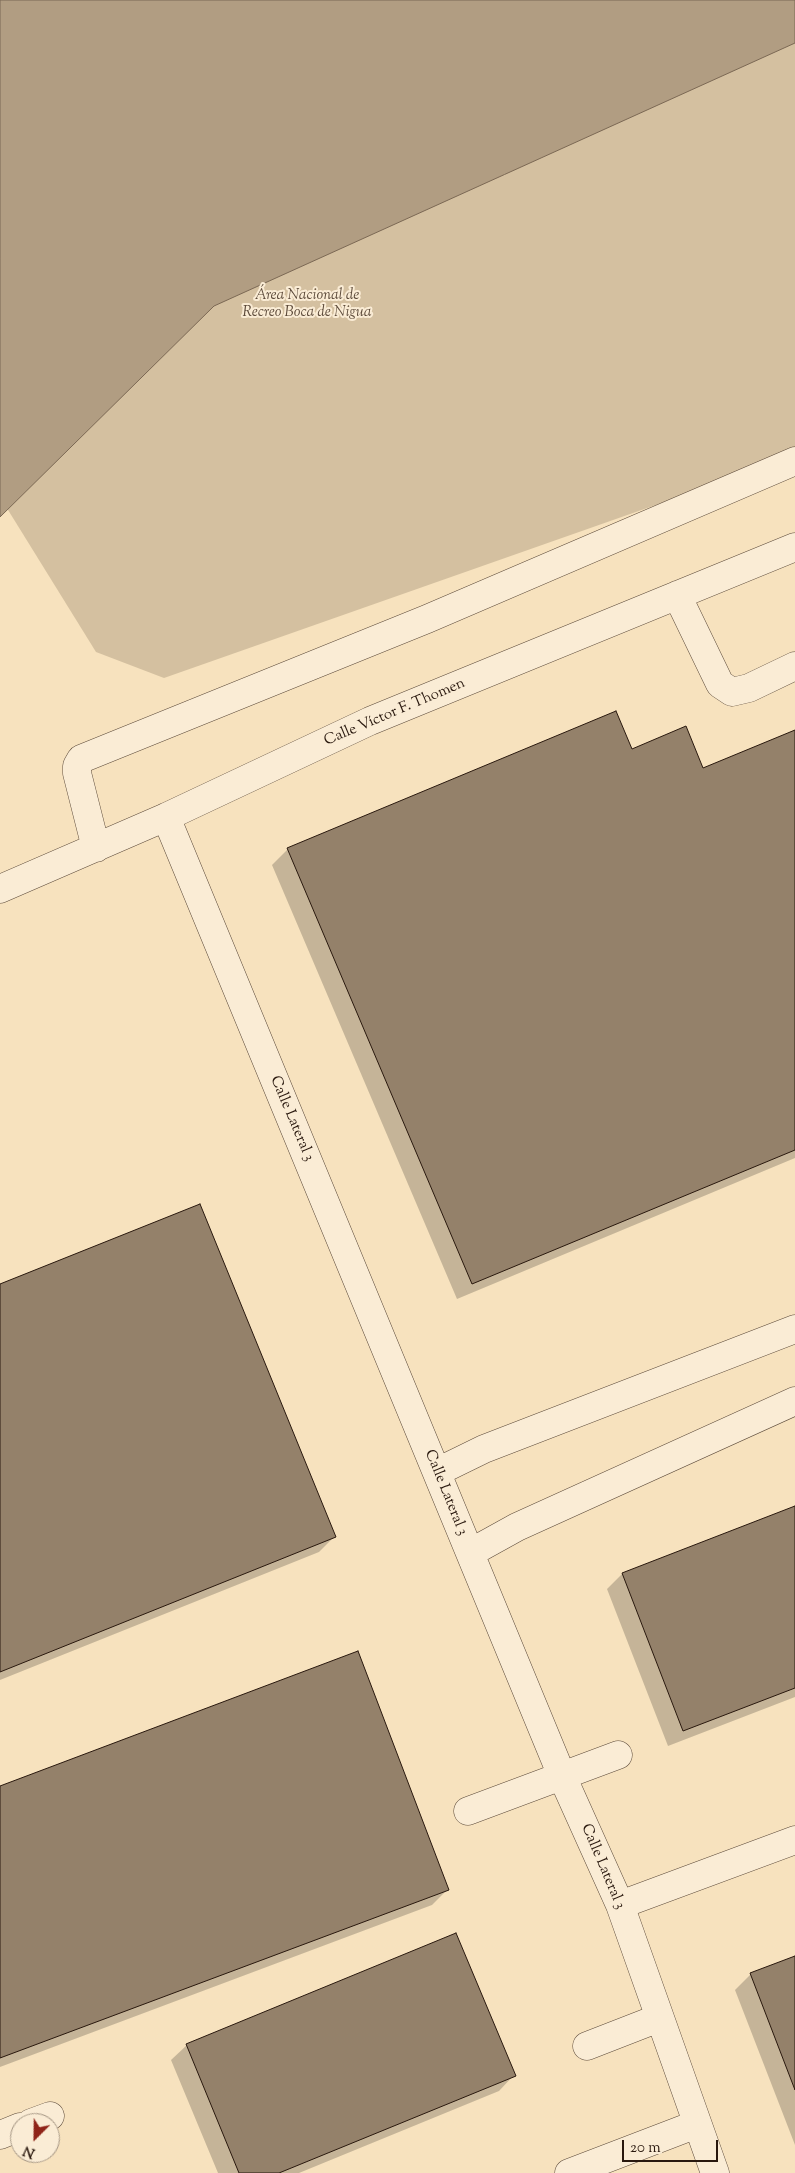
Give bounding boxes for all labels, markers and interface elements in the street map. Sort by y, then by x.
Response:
park label: Área Nacional de Recreo Boca de Nigua [242,287,372,322]
street label: Calle Víctor F. Thomen [322,675,468,751]
street label: Calle Lateral 3 [265,1074,317,1164]
street label: Calle Lateral 3 [420,1447,470,1539]
street label: Calle Lateral 3 [576,1822,628,1912]
north arrow [10,2113,60,2163]
scale bar [625,2130,721,2162]
text: 20 m [630,2138,661,2159]
text: N [20,2139,39,2162]

